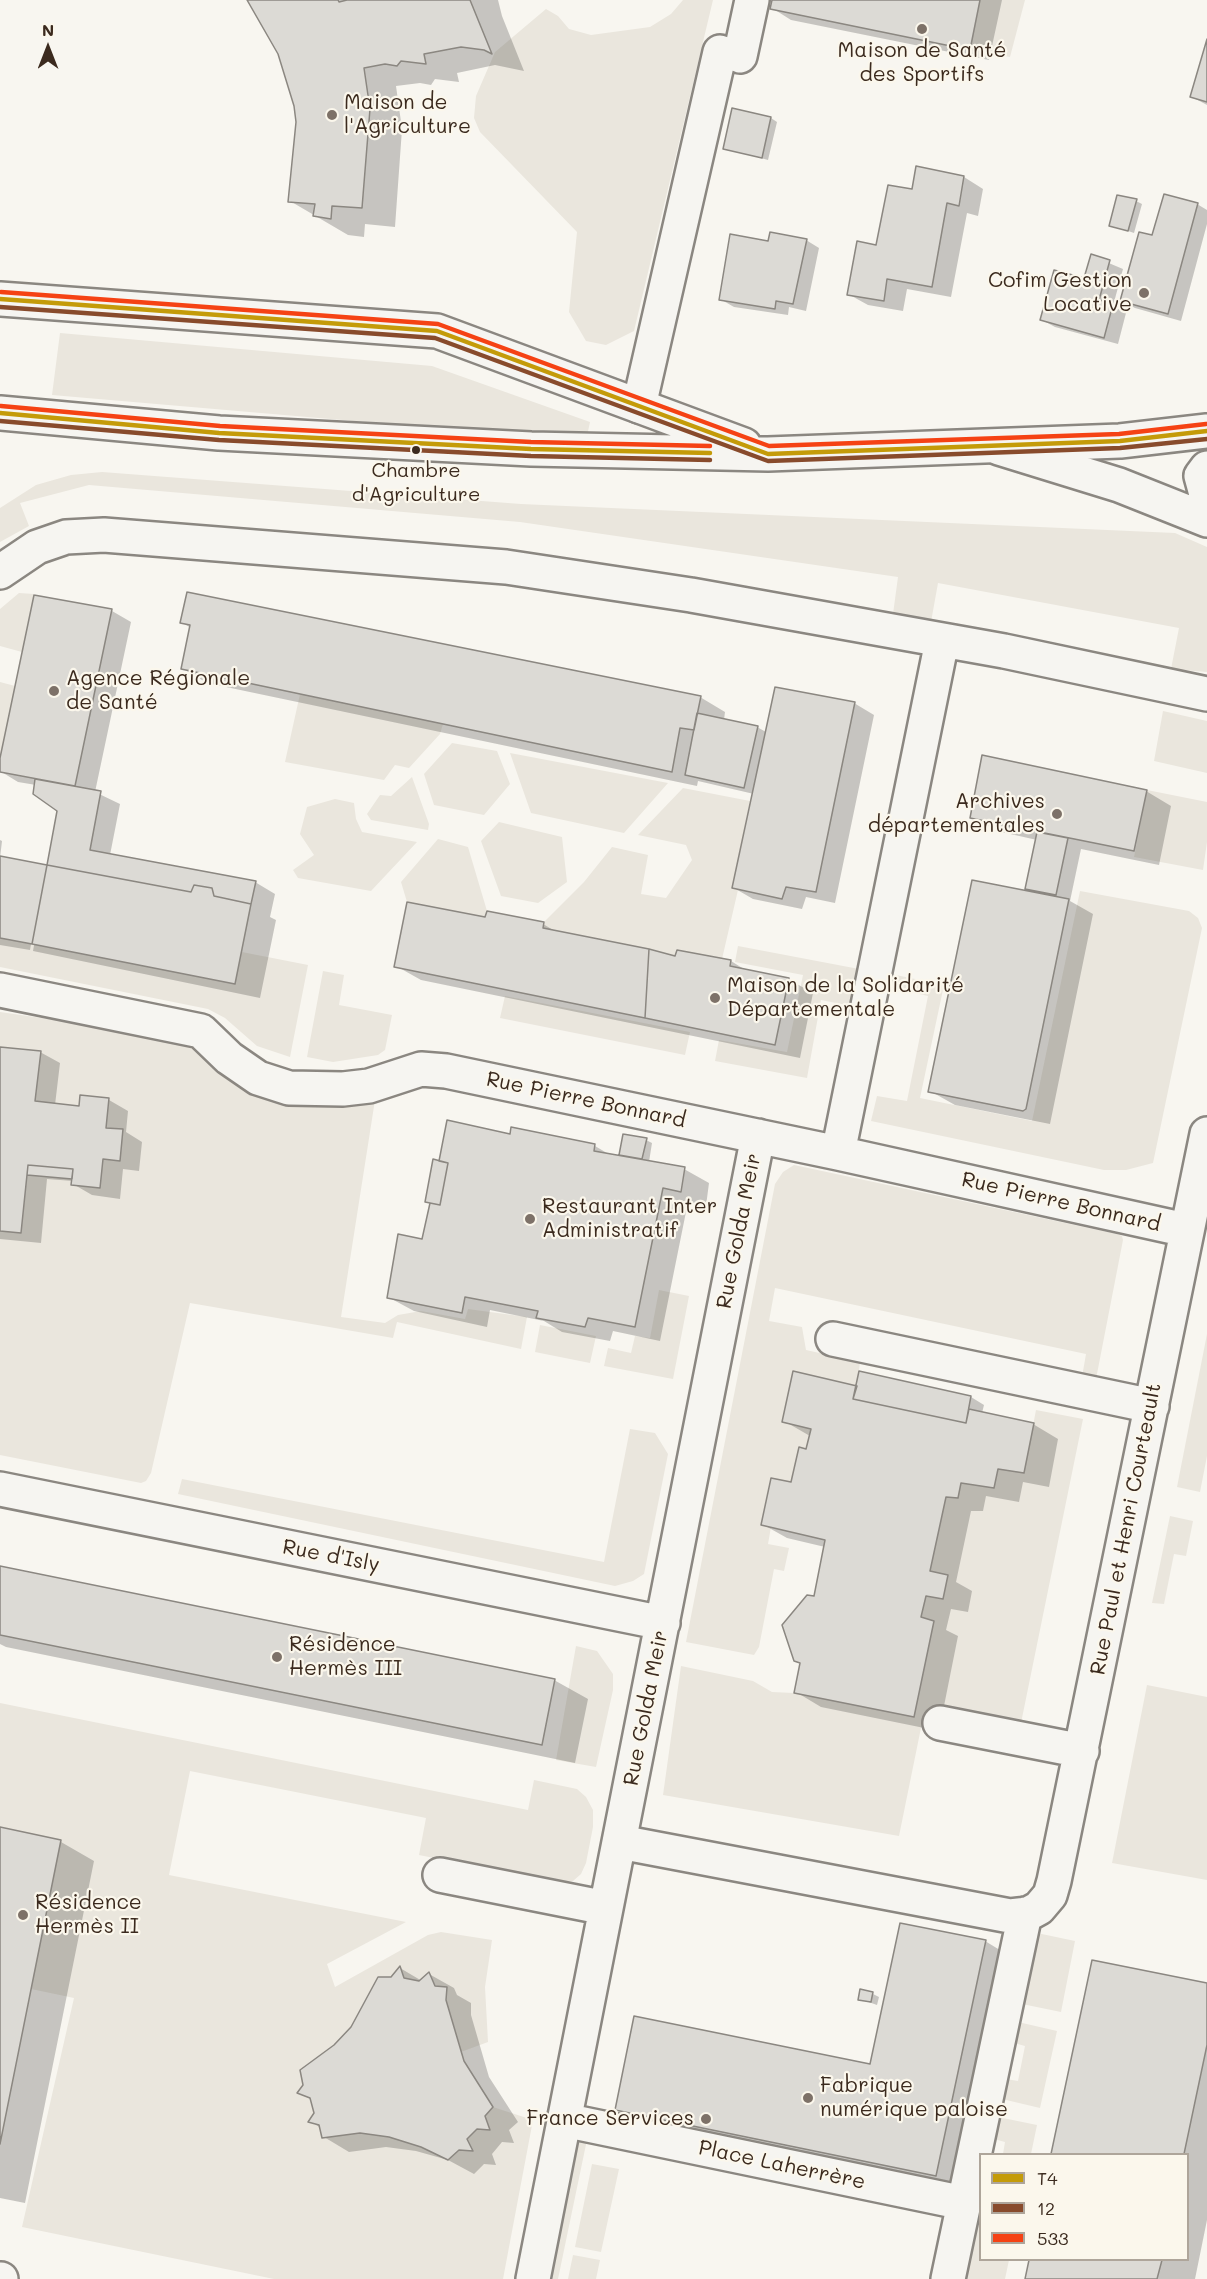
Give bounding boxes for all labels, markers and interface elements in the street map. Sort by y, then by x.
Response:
north arrow [18,18,78,78]
text: N [42,19,54,40]
marker: Maison de Santé des Sportifs [915,22,929,36]
place label: Maison de Santé des Sportifs [837,38,1007,88]
place label: Maison de l'Agriculture [344,90,471,140]
marker: Maison de l'Agriculture [325,108,339,122]
place label: Cofim Gestion Locative [988,268,1132,318]
marker: Cofim Gestion Locative [1137,286,1151,300]
marker: Chambre d'Agriculture [410,444,422,456]
place label: Chambre d'Agriculture [352,459,480,506]
place label: Agence Régionale de Santé [66,666,250,716]
marker: Agence Régionale de Santé [47,684,61,698]
place label: Archives départementales [868,789,1045,839]
marker: Archives départementales [1050,807,1064,821]
place label: Maison de la Solidarité Départementale [727,973,964,1023]
marker: Maison de la Solidarité Départementale [708,991,722,1005]
street label: Rue Pierre Bonnard [484,1067,688,1133]
street label: Rue Golda Meir [712,1151,766,1311]
street label: Rue Pierre Bonnard [959,1167,1163,1237]
place label: Restaurant Inter Administratif [542,1194,717,1244]
marker: Restaurant Inter Administratif [523,1212,537,1226]
street label: Rue Paul et Henri Courteault [1085,1381,1167,1677]
street label: Rue d'Isly [280,1534,382,1578]
street label: Rue Golda Meir [619,1628,673,1788]
place label: Résidence Hermès III [289,1632,402,1682]
marker: Résidence Hermès III [270,1650,284,1664]
place label: Résidence Hermès II [35,1890,142,1940]
marker: Résidence Hermès II [16,1908,30,1922]
place label: Fabrique numérique paloise [820,2073,1008,2123]
marker: Fabrique numérique paloise [801,2091,815,2105]
place label: France Services [526,2106,694,2132]
marker: France Services [699,2112,713,2126]
street label: Place Laherrère [696,2135,868,2195]
legend [979,2153,1189,2261]
text: T4 [1037,2166,1058,2190]
text: 12 [1037,2196,1055,2220]
text: 533 [1037,2226,1069,2250]

